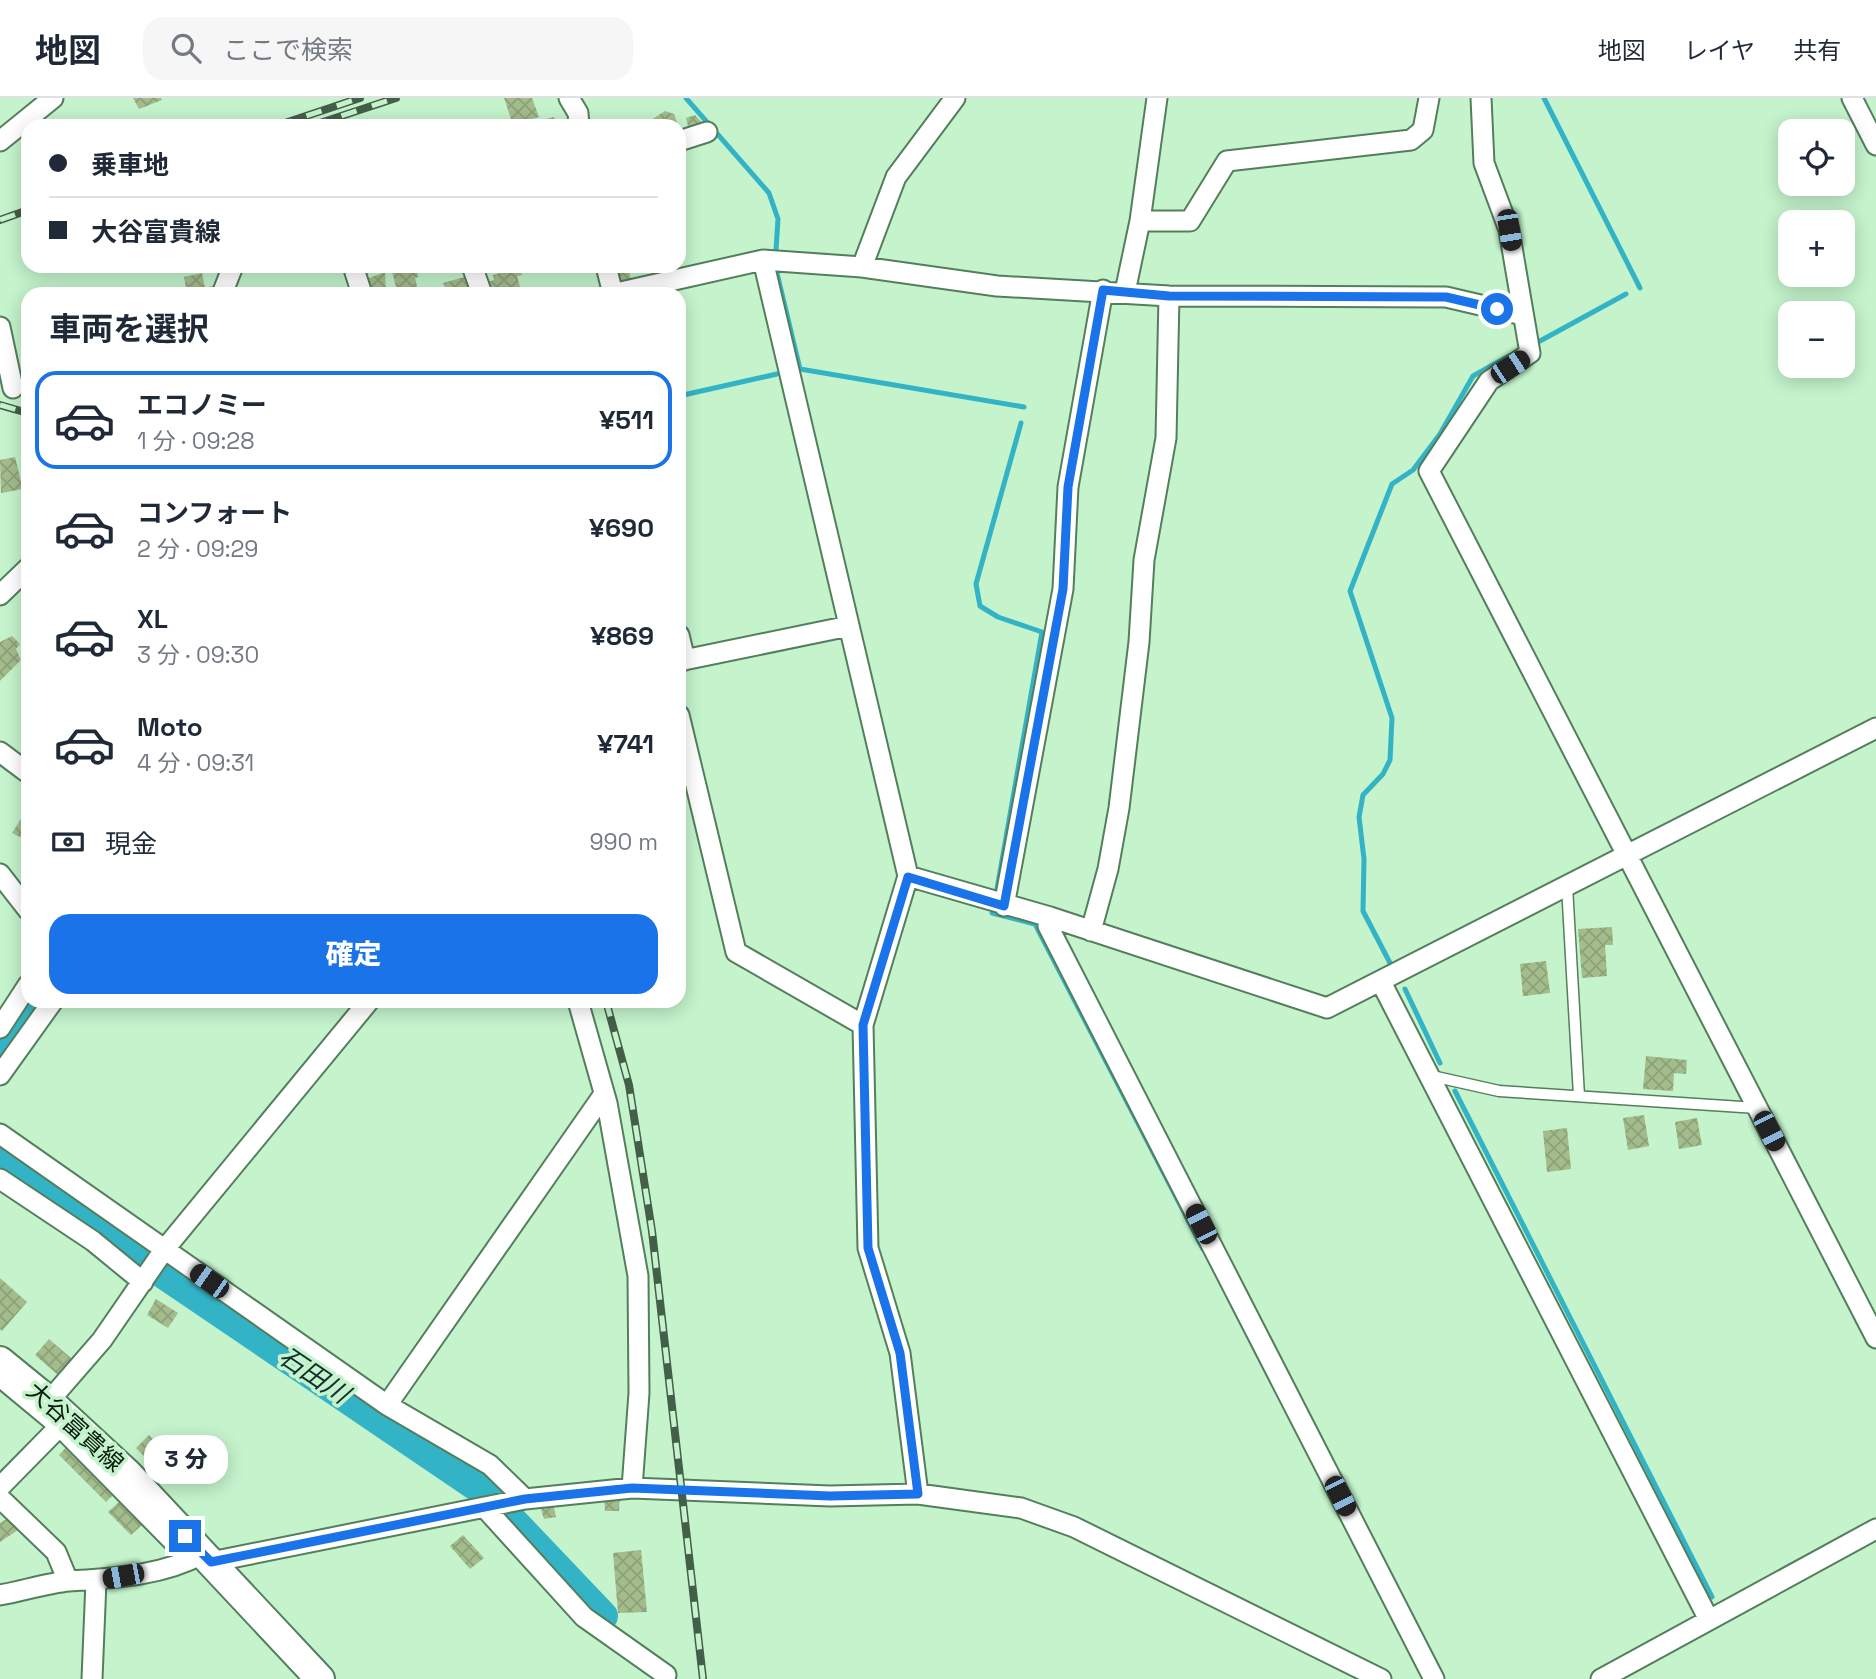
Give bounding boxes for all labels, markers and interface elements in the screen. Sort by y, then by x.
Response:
search box [143,17,633,80]
icon: search [167,29,205,67]
text: 地図 [35,30,101,72]
text: ここで検索 [223,33,353,67]
text: 地図 [1598,35,1646,66]
text: レイヤ [1684,35,1755,66]
text: 共有 [1793,35,1841,66]
map controls [1778,119,1855,378]
button: locate [1778,119,1855,196]
text: 乗車地 [91,148,169,182]
car [1496,208,1523,252]
button: + [1778,210,1855,287]
text: 大谷富貴線 [91,215,221,249]
route start [1481,293,1513,325]
button: − [1778,301,1855,378]
text: 車両を選択 [49,309,209,349]
car [1487,347,1534,387]
text: エコノミー [137,388,267,422]
icon: car [53,389,116,452]
text: ¥511 [599,403,654,437]
text: 1 分 · 09:28 [137,426,254,456]
text: コンフォート [137,496,292,530]
icon: car [53,497,116,560]
text: ¥690 [589,511,654,545]
text: 2 分 · 09:29 [137,534,258,564]
text: XL [137,602,168,636]
icon: car [53,605,116,668]
text: ¥869 [590,619,654,653]
text: 3 分 · 09:30 [137,640,259,670]
text: Moto [137,710,203,744]
icon: car [53,713,116,776]
text: ¥741 [597,727,654,761]
text: 4 分 · 09:31 [137,748,254,778]
icon: cash [49,823,87,861]
text: 現金 [105,827,157,861]
text: 990 m [589,827,658,857]
button: 確定 [49,914,658,994]
car [1751,1108,1788,1154]
car [1183,1201,1220,1247]
car [186,1260,233,1302]
water label: 石田川 [272,1339,358,1413]
street label: 大谷富貴線 [20,1375,130,1478]
callout: 3 分 [143,1434,227,1484]
text: 3 分 [165,1444,207,1474]
car [1322,1473,1359,1519]
route end [169,1520,201,1552]
car [101,1562,146,1590]

